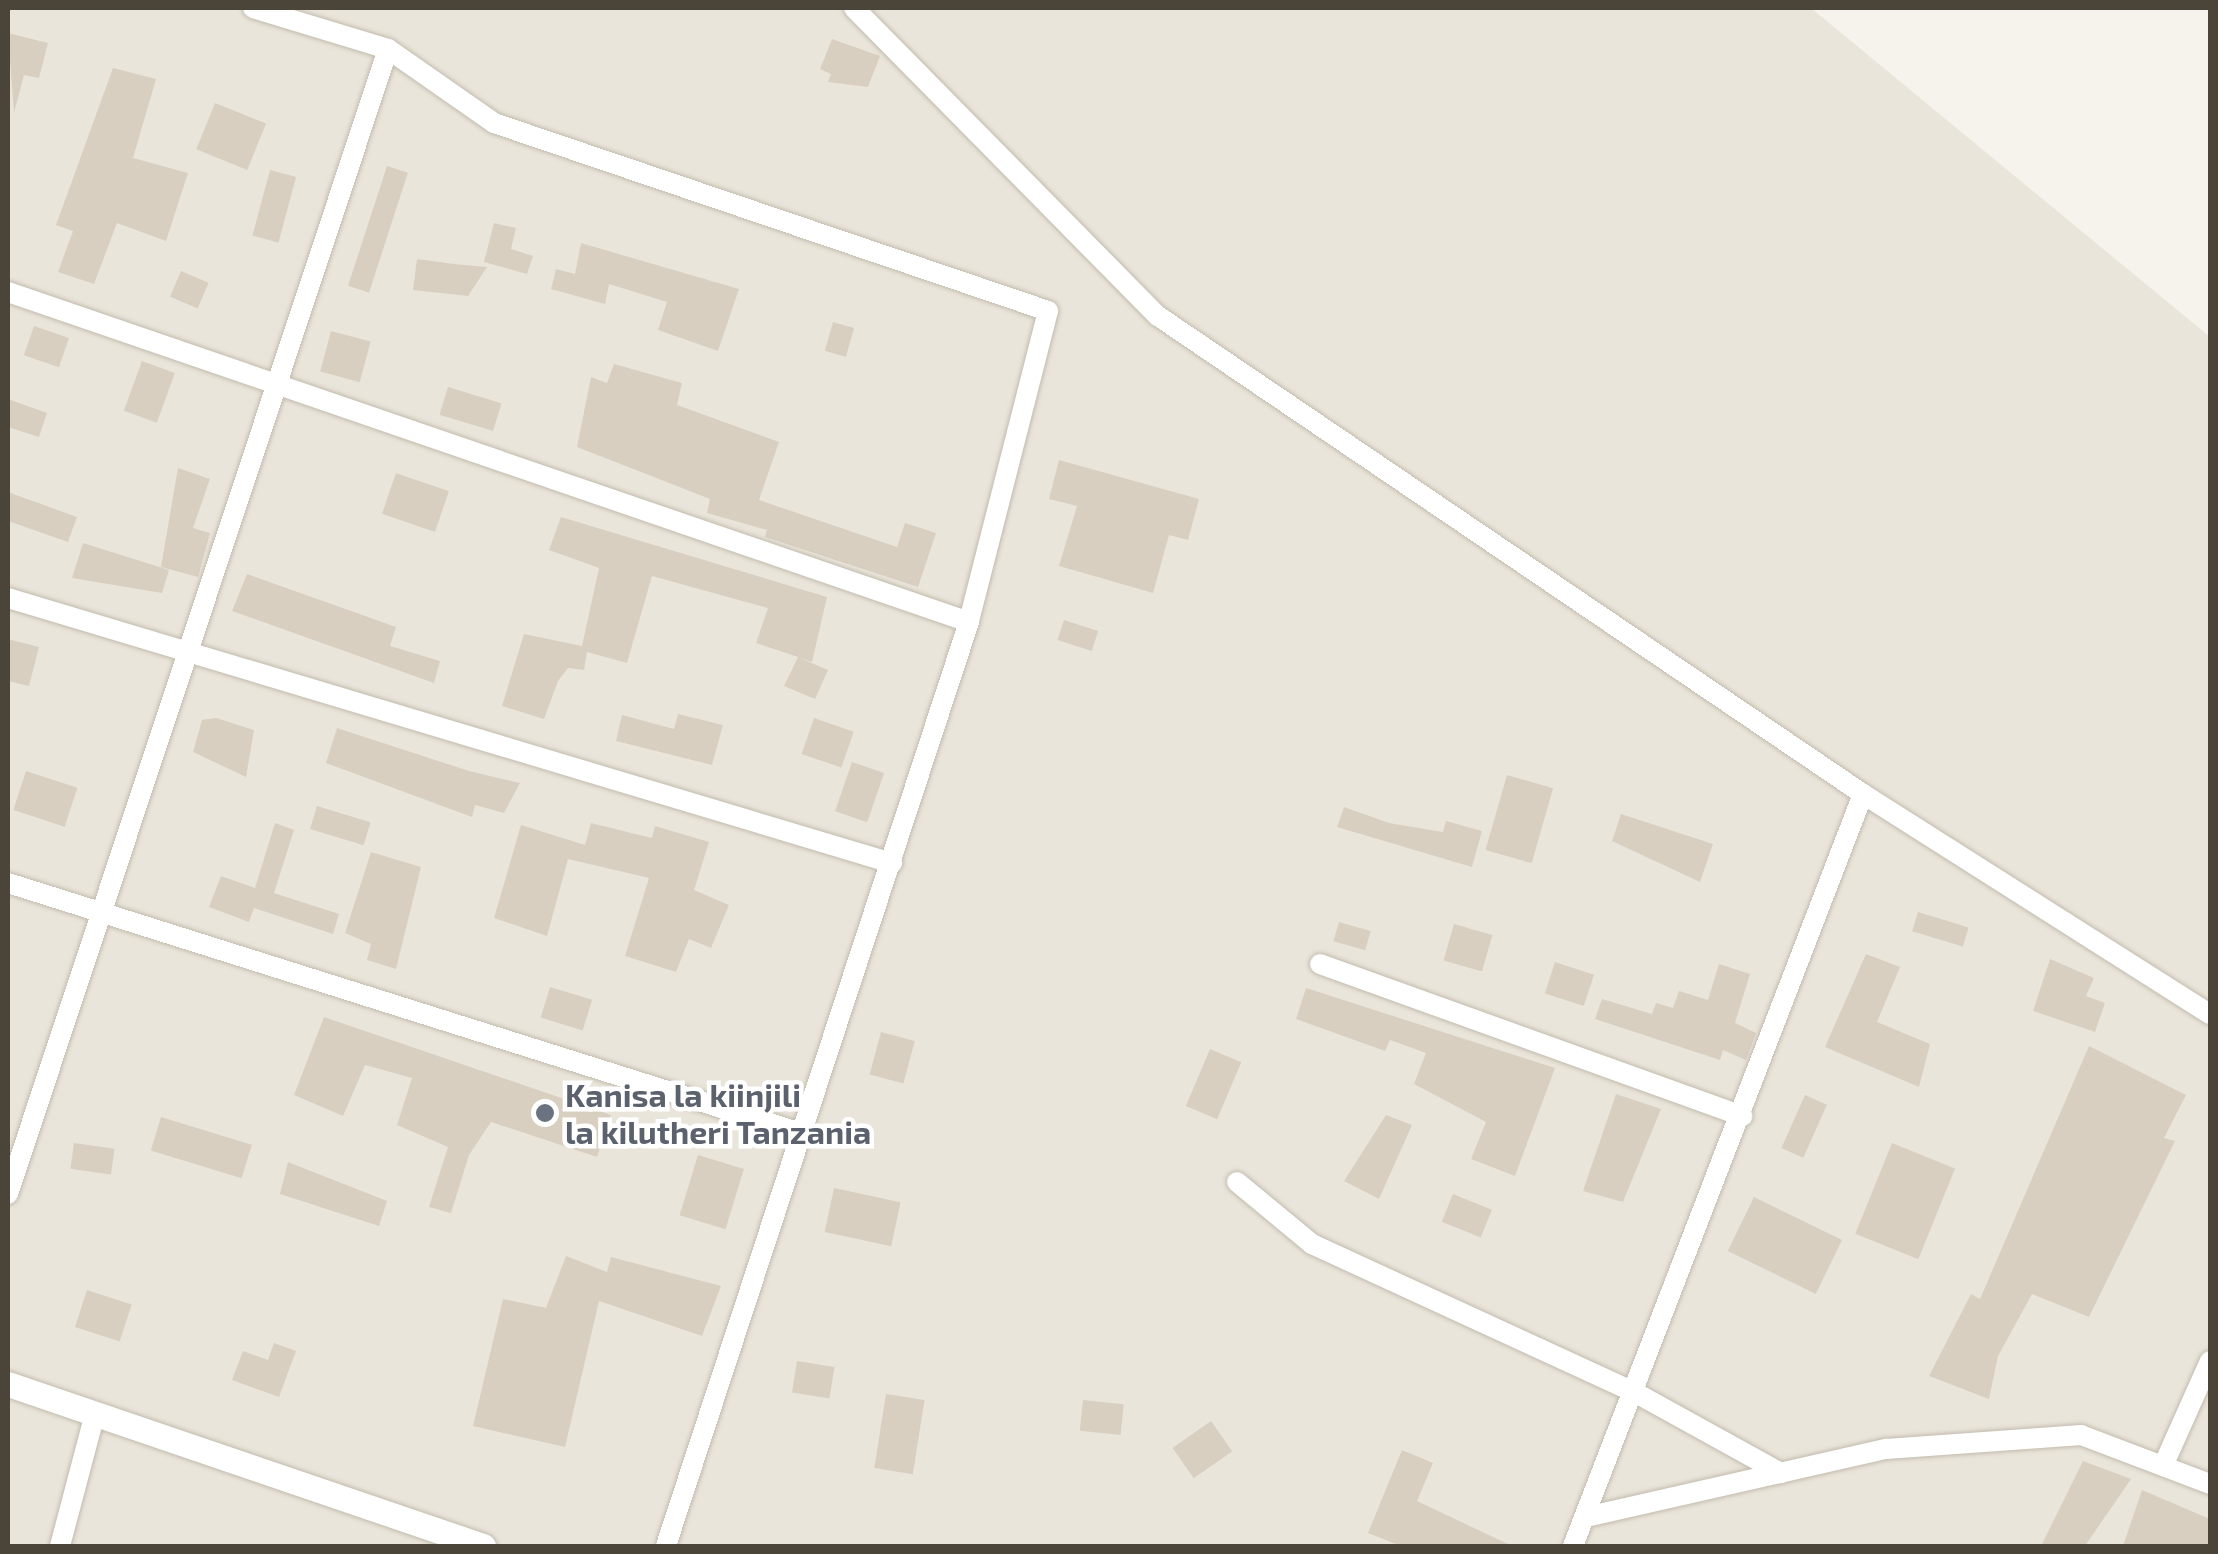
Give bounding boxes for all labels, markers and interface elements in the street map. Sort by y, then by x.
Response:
place label: Kanisa la kiinjili la kilutheri Tanzania [565,1076,872,1151]
marker: Kanisa la kiinjili la kilutheri Tanzania [534,1102,556,1124]

